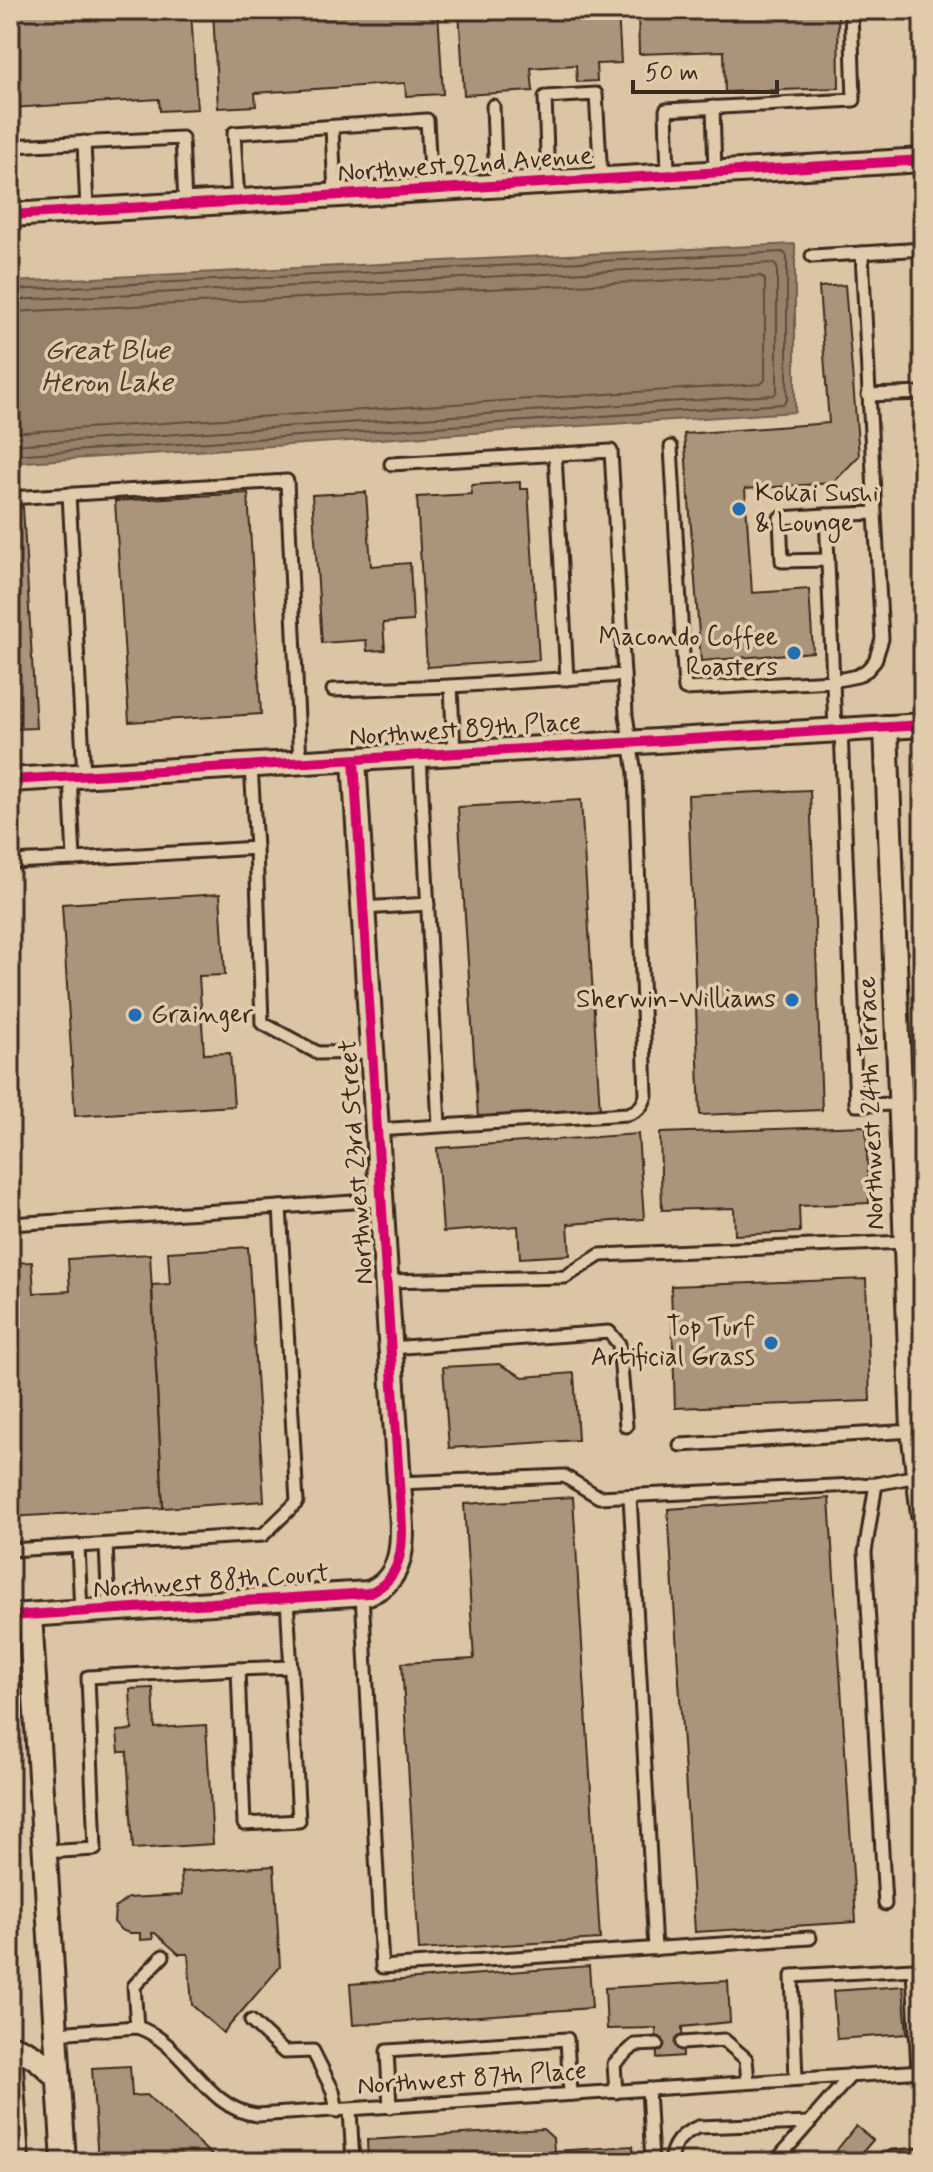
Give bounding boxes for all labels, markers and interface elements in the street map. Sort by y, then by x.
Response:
scale bar [633,44,777,94]
text: 50 m [645,58,699,89]
street label: Northwest 92nd Avenue [336,139,594,191]
water label: Great Blue Heron Lake [41,333,174,402]
place label: Kokai Sushi & Lounge [755,477,879,543]
marker: Kokai Sushi & Lounge [730,500,748,518]
place label: Macondo Coffee Roasters [598,621,778,685]
marker: Macondo Coffee Roasters [785,644,803,662]
street label: Northwest 89th Place [348,705,582,755]
street label: Northwest 24th Terrace [851,975,893,1231]
place label: Sherwin-Williams [576,983,776,1017]
marker: Sherwin-Williams [783,991,801,1009]
place label: Grainger [151,998,253,1032]
marker: Grainger [126,1006,144,1024]
street label: Northwest 23rd Street [331,1038,383,1286]
place label: Top Turf Artificial Grass [591,1311,755,1375]
marker: Top Turf Artificial Grass [762,1334,780,1352]
street label: Northwest 88th Court [92,1557,330,1607]
street label: Northwest 87th Place [356,2054,588,2104]

